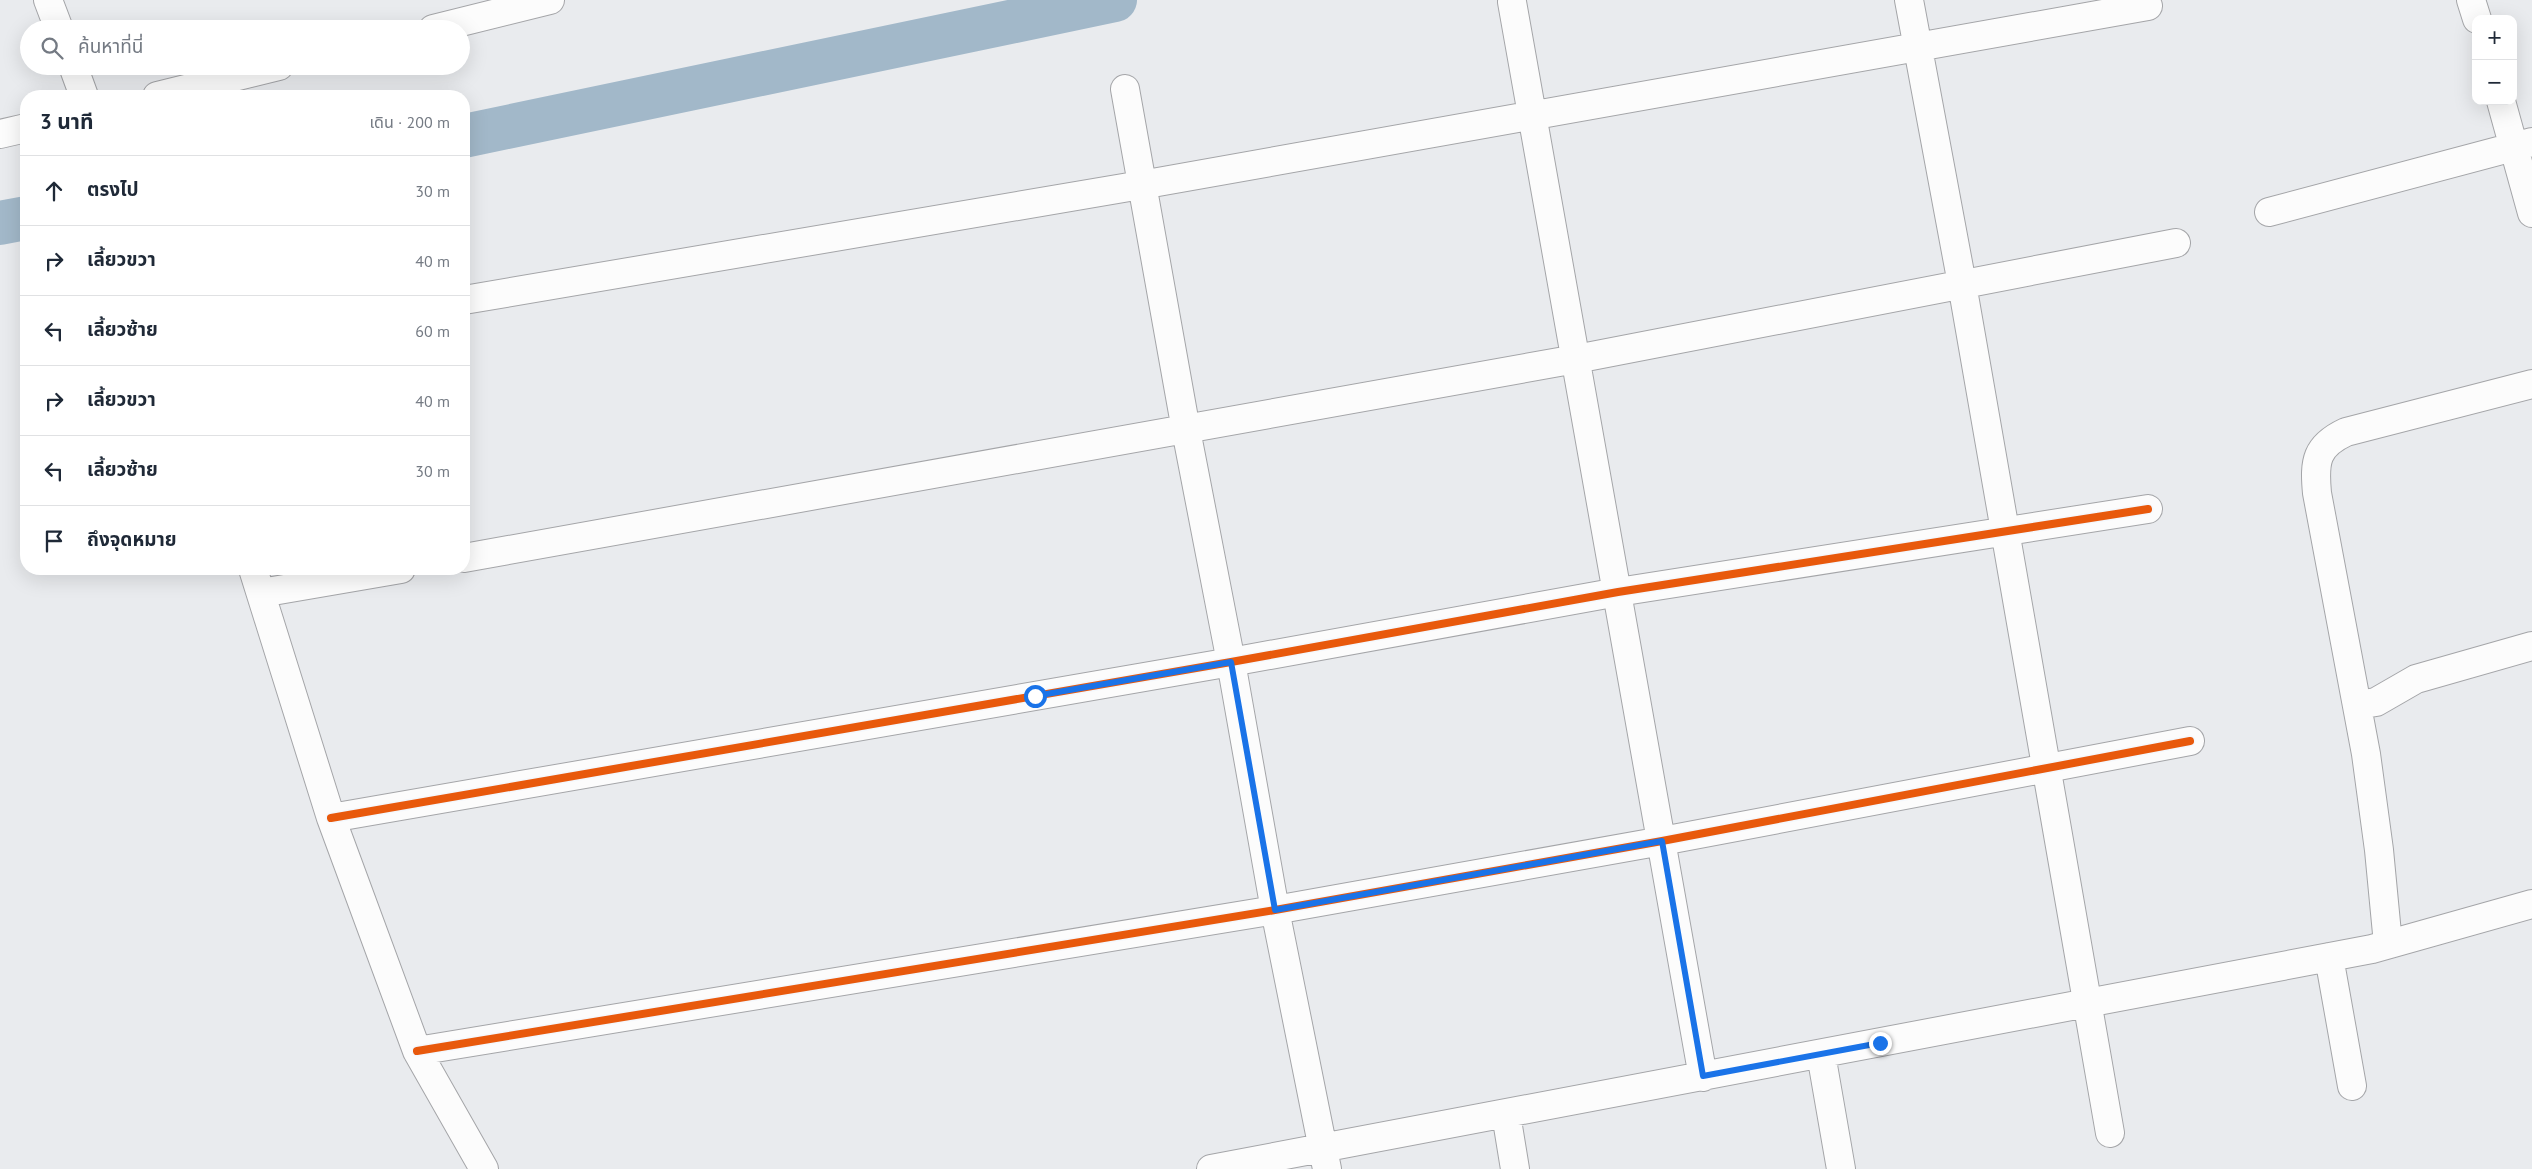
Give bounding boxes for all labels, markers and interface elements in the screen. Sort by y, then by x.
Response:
map controls [2472,15,2517,105]
button: + [2472,15,2517,60]
search box [20,20,470,75]
icon: search [38,34,66,62]
text: ค้นหาที่นี่ [78,34,143,58]
button: − [2472,60,2517,105]
text: 3 นาที [40,108,93,135]
text: เดิน · 200 m [370,112,450,132]
icon: ahead [40,177,68,205]
text: ตรงไป [87,177,139,201]
text: 30 m [415,181,450,201]
icon: right [40,247,68,275]
text: เลี้ยวขวา [87,247,156,271]
text: 40 m [415,251,450,271]
icon: left [40,317,68,345]
text: เลี้ยวซ้าย [87,317,158,341]
text: 60 m [415,321,450,341]
icon: right [40,387,68,415]
text: เลี้ยวขวา [87,387,156,411]
text: 40 m [415,391,450,411]
icon: left [40,457,68,485]
text: เลี้ยวซ้าย [87,457,158,481]
text: 30 m [415,461,450,481]
icon: arrive [40,527,68,555]
text: ถึงจุดหมาย [87,527,177,551]
route start [1024,685,1047,708]
route end [1869,1032,1892,1055]

